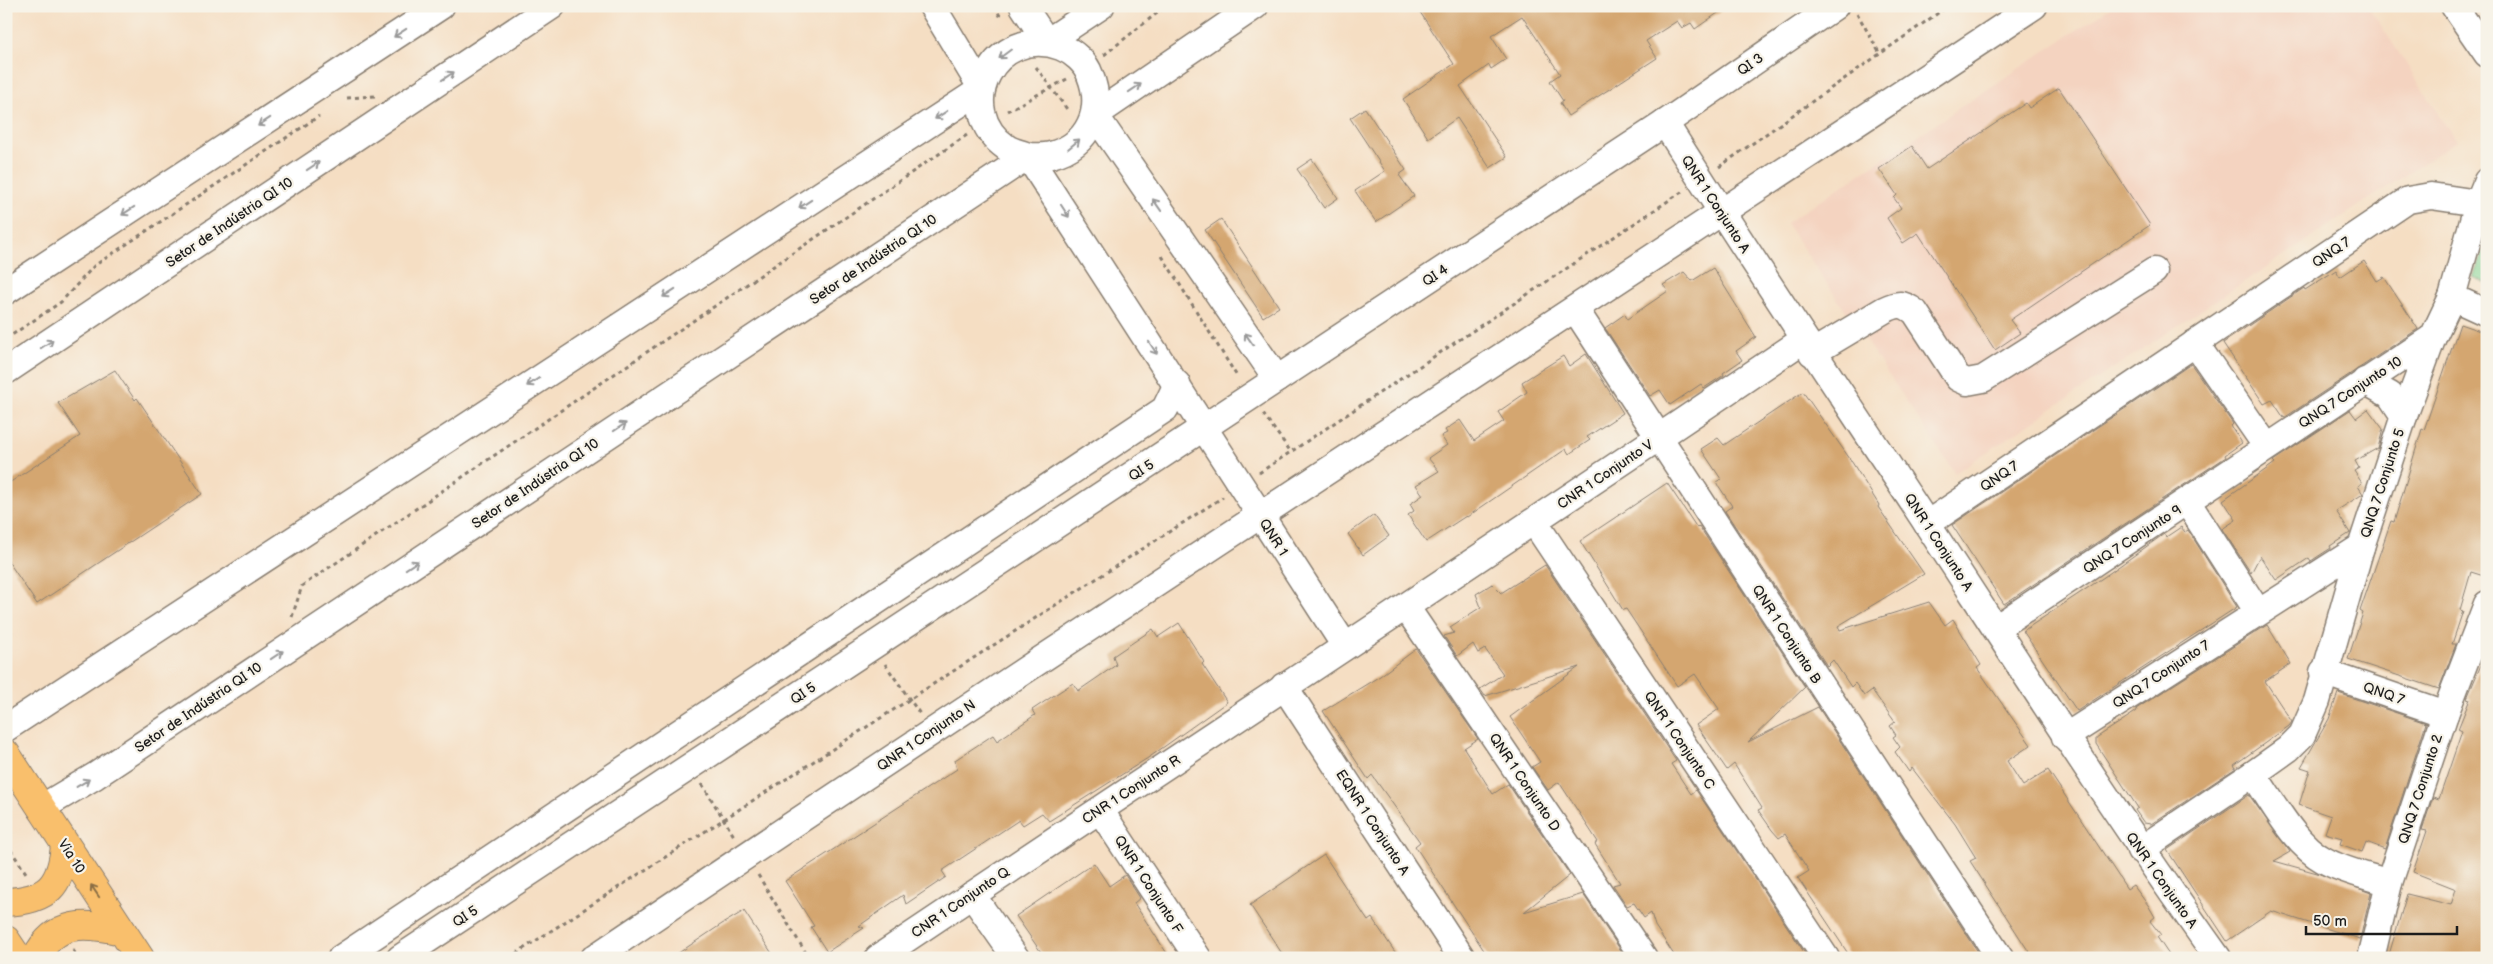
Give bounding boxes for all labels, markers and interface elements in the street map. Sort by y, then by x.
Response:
one-way arrow [394,28,408,38]
one-way arrow [999,49,1012,60]
street label: QI 3 [1734,50,1766,79]
one-way arrow [441,71,455,81]
one-way arrow [1128,83,1142,93]
one-way arrow [934,110,948,120]
one-way arrow [258,117,272,127]
one-way arrow [1067,138,1080,149]
street label: QNR 1 Conjunto A [1678,152,1754,257]
one-way arrow [306,161,320,171]
street label: Setor de Indústria QI 10 [163,174,296,271]
one-way arrow [1152,198,1162,212]
one-way arrow [798,199,812,209]
one-way arrow [1060,204,1070,218]
one-way arrow [122,206,136,216]
street label: Setor de Indústria QI 10 [807,211,940,308]
street label: QNQ 7 [2309,233,2354,271]
street label: QI 4 [1419,261,1452,290]
one-way arrow [662,288,676,298]
one-way arrow [1244,332,1254,346]
one-way arrow [40,339,54,349]
one-way arrow [1149,340,1159,354]
street label: QNQ 7 Conjunto 10 [2295,353,2405,432]
one-way arrow [526,377,540,387]
one-way arrow [613,422,627,432]
street label: QNQ 7 Conjunto 5 [2357,426,2408,540]
street label: Setor de Indústria QI 10 [469,435,602,532]
street label: CNR 1 Conjunto V [1554,436,1657,513]
street label: QI 5 [1125,456,1157,485]
street label: QNQ 7 [1977,457,2022,495]
street label: QNR 1 Conjunto A [1901,490,1977,595]
street label: QNQ 7 Conjunto 9 [2080,501,2185,578]
street label: QNR 1 [1256,516,1292,559]
one-way arrow [405,560,419,570]
street label: QNR 1 Conjunto B [1748,582,1825,687]
street label: QNQ 7 Conjunto 7 [2109,637,2213,712]
one-way arrow [269,650,283,660]
street label: Setor de Indústria QI 10 [132,659,265,756]
street label: QNQ 7 [2361,678,2407,708]
street label: QI 5 [787,679,819,708]
street label: QNR 1 Conjunto C [1640,688,1719,793]
street label: QNR 1 Conjunto N [874,696,979,775]
street label: QNR 1 Conjunto D [1485,730,1564,835]
street label: QNQ 7 Conjunto 2 [2395,732,2446,846]
street label: CNR 1 Conjunto R [1079,751,1184,828]
street label: EQNR 1 Conjunto A [1332,766,1413,879]
one-way arrow [75,778,89,788]
street label: QNR 1 Conjunto A [2122,829,2201,932]
street label: QNR 1 Conjunto F [1111,832,1187,937]
street label: Via 10 [54,836,89,877]
street label: CNR 1 Conjunto Q [908,863,1013,942]
one-way arrow [90,884,100,898]
street label: QI 5 [449,902,481,931]
scale bar [2306,904,2457,936]
text: 50 m [2313,912,2347,931]

